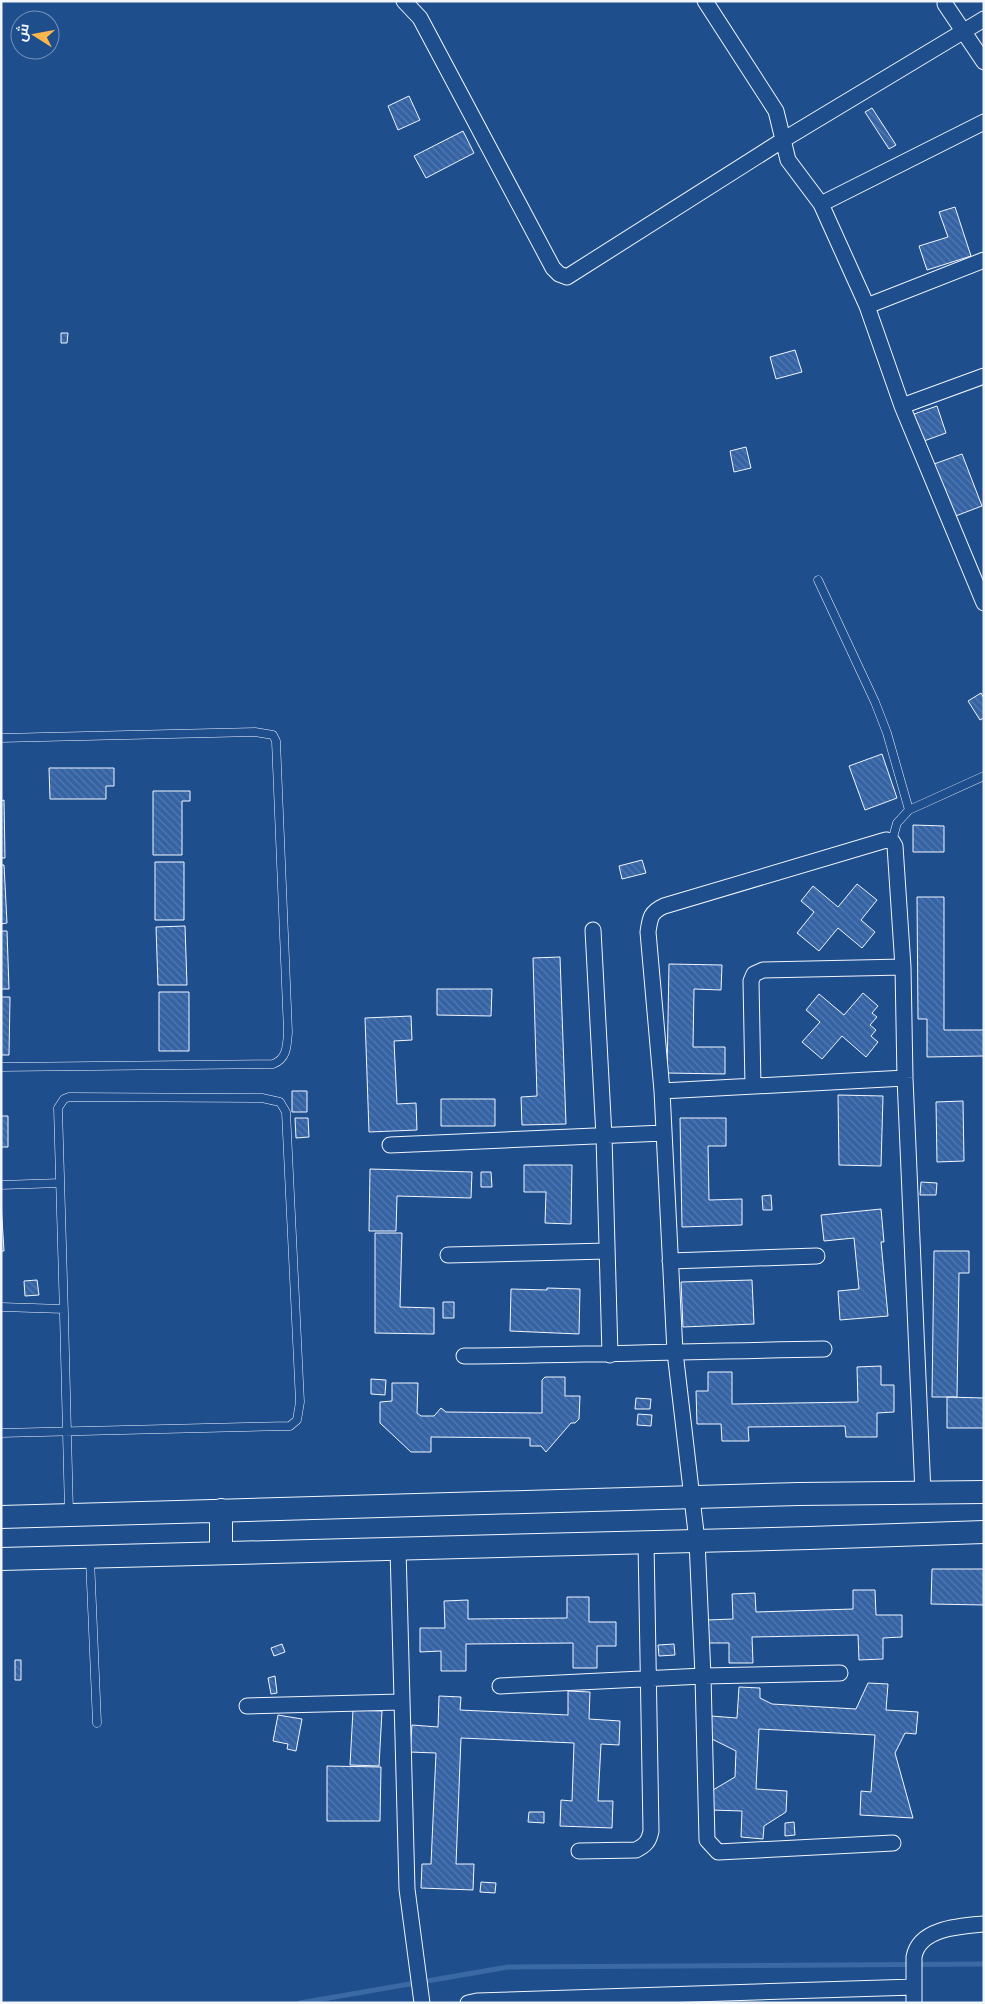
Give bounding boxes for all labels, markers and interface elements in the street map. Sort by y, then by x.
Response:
north arrow [10,10,60,60]
text: ش [11,22,33,43]

